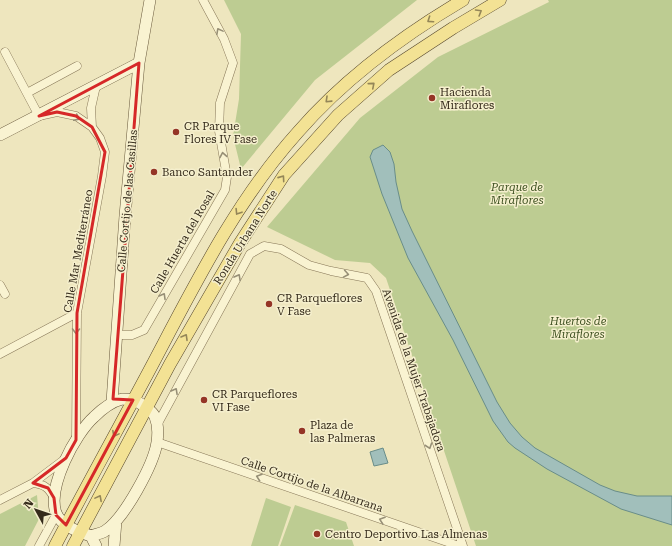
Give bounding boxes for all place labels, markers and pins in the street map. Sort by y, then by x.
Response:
place label: Hacienda Miraflores [440,86,494,112]
marker: Hacienda Miraflores [427,93,437,103]
place label: CR Parque Flores IV Fase [184,120,257,146]
marker: CR Parque Flores IV Fase [171,127,181,137]
place label: Banco Santander [162,166,253,179]
marker: Banco Santander [149,167,159,177]
place label: CR Parqueflores V Fase [277,292,362,318]
marker: CR Parqueflores V Fase [264,299,274,309]
place label: CR Parqueflores VI Fase [212,388,297,414]
marker: CR Parqueflores VI Fase [199,395,209,405]
place label: Plaza de las Palmeras [310,419,375,445]
marker: Plaza de las Palmeras [297,426,307,436]
place label: Centro Deportivo Las Almenas [325,528,487,541]
marker: Centro Deportivo Las Almenas [312,529,322,539]

